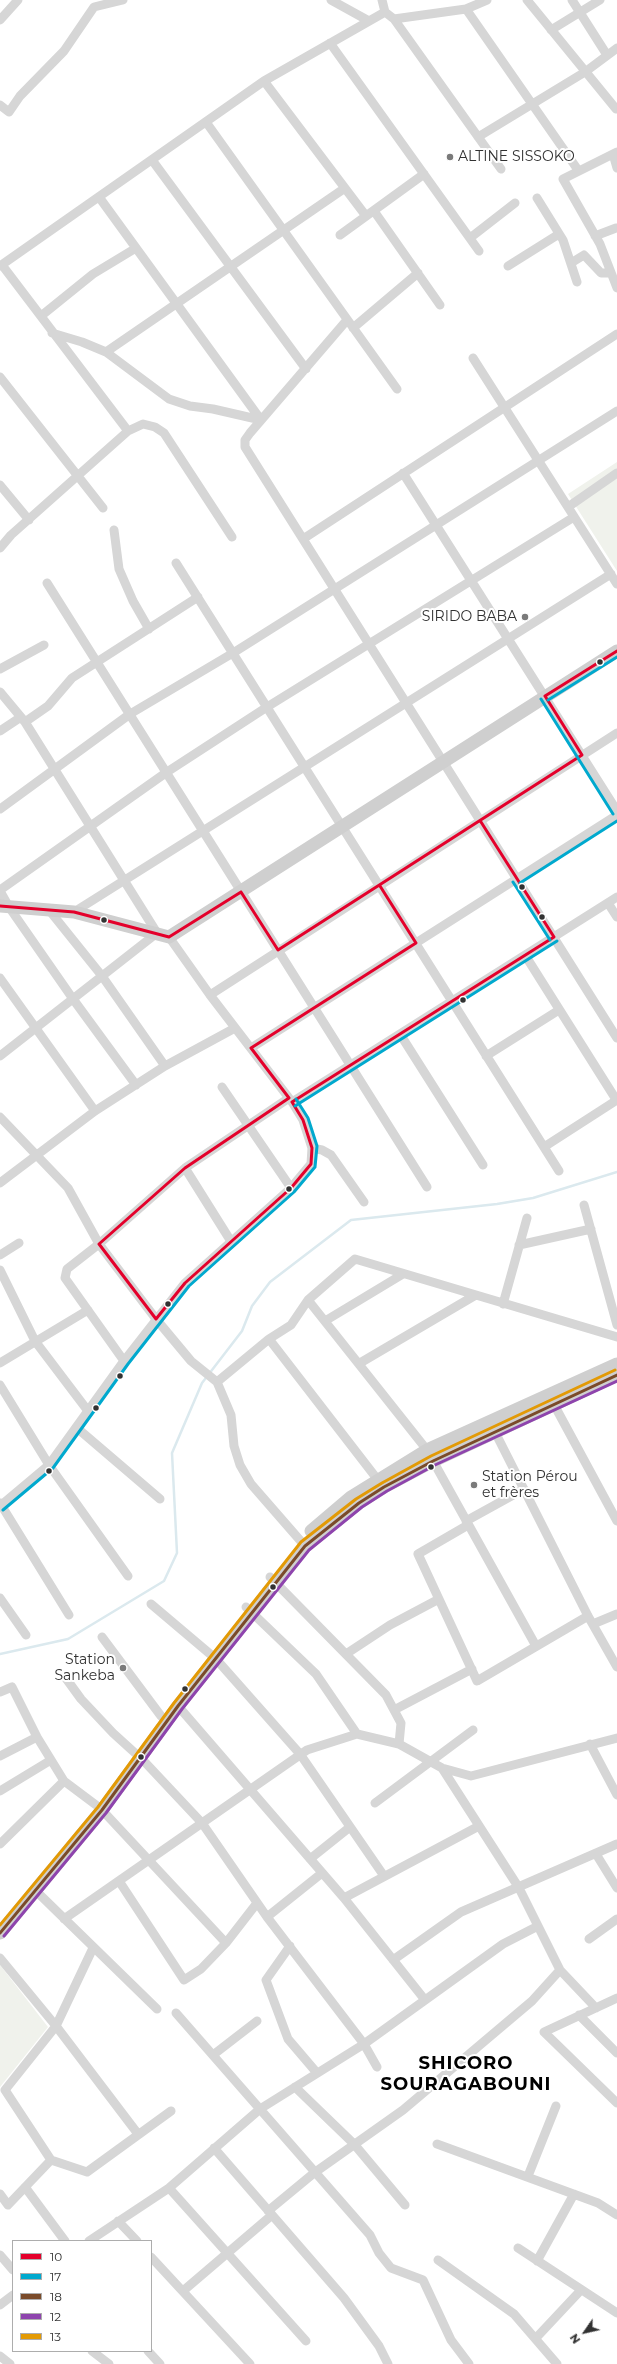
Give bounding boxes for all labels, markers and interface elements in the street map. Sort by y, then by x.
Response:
place label: ALTINE SISSOKO [458,149,575,165]
marker: ALTINE SISSOKO [445,152,455,162]
place label: SIRIDO BABA [422,609,517,625]
marker: SIRIDO BABA [520,612,530,622]
unlabelled marker [595,657,605,667]
unlabelled marker [517,882,527,892]
unlabelled marker [537,912,547,922]
unlabelled marker [99,915,109,925]
unlabelled marker [458,995,468,1005]
unlabelled marker [284,1184,294,1194]
unlabelled marker [163,1299,173,1309]
unlabelled marker [115,1371,125,1381]
unlabelled marker [91,1403,101,1413]
unlabelled marker [426,1462,436,1472]
unlabelled marker [44,1466,54,1476]
place label: Station Pérou et frères [482,1469,578,1502]
marker: Station Pérou et frères [469,1480,479,1490]
unlabelled marker [268,1582,278,1592]
place label: Station Sankeba [54,1652,115,1684]
marker: Station Sankeba [118,1663,128,1673]
unlabelled marker [180,1684,190,1694]
unlabelled marker [136,1752,146,1762]
district label: SHICORO SOURAGABOUNI [381,2053,551,2096]
legend [12,2240,152,2352]
text: 10 [50,2249,62,2264]
text: 17 [50,2269,61,2284]
text: 18 [50,2289,62,2304]
text: 12 [50,2309,61,2324]
north arrow [565,2312,605,2352]
text: 13 [50,2329,61,2344]
text: N [567,2331,583,2346]

